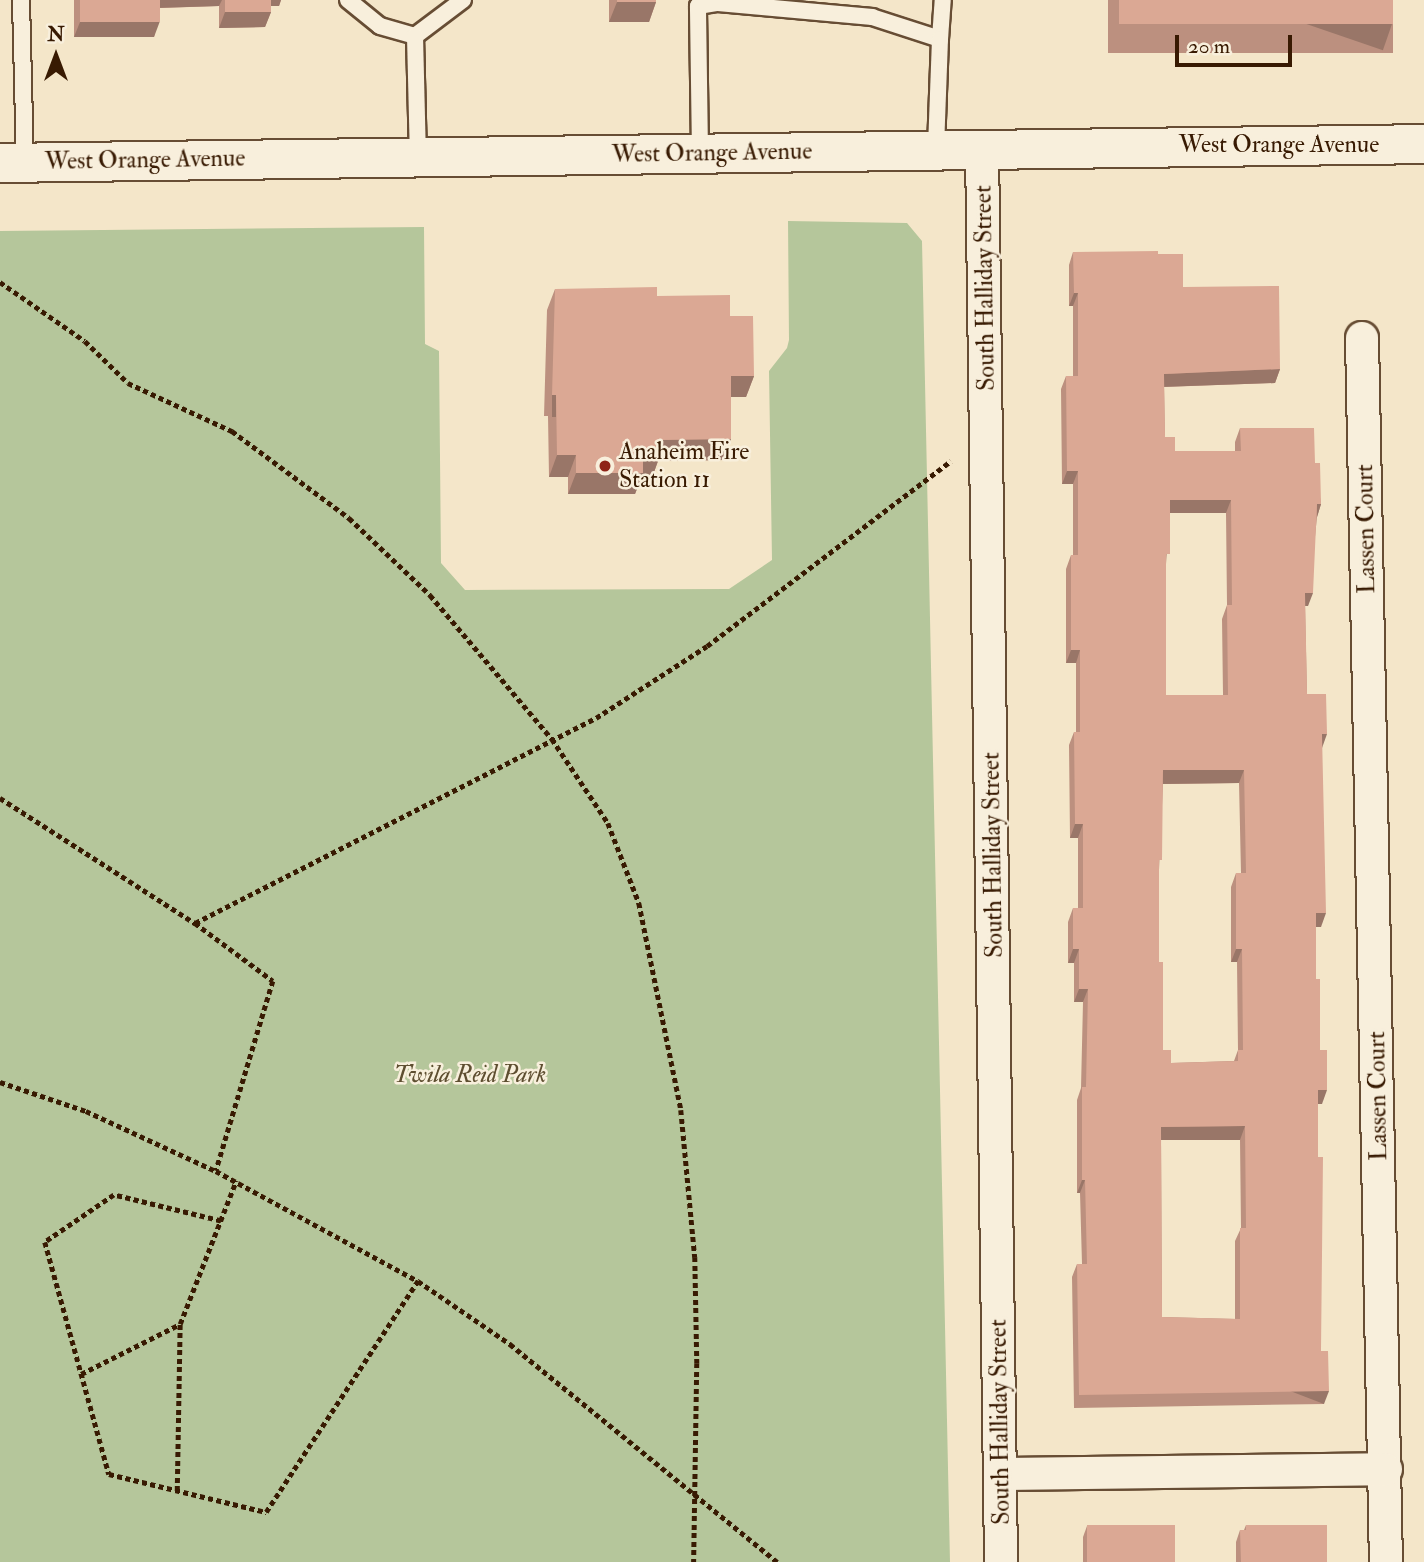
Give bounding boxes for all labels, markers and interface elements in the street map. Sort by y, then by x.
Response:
north arrow [21,21,91,91]
scale bar [1179,21,1296,65]
text: N [47,23,65,47]
text: 20 m [1188,33,1230,60]
street label: West Orange Avenue [1179,131,1379,159]
street label: West Orange Avenue [612,137,812,169]
street label: West Orange Avenue [45,144,245,176]
street label: South Halliday Street [969,185,1001,391]
place label: Anaheim Fire Station 11 [619,438,749,494]
marker: Anaheim Fire Station 11 [597,458,613,474]
street label: Lassen Court [1350,464,1382,594]
street label: South Halliday Street [977,752,1009,958]
street label: Lassen Court [1362,1031,1394,1161]
park label: Twila Reid Park [394,1061,546,1089]
street label: South Halliday Street [984,1319,1016,1525]

